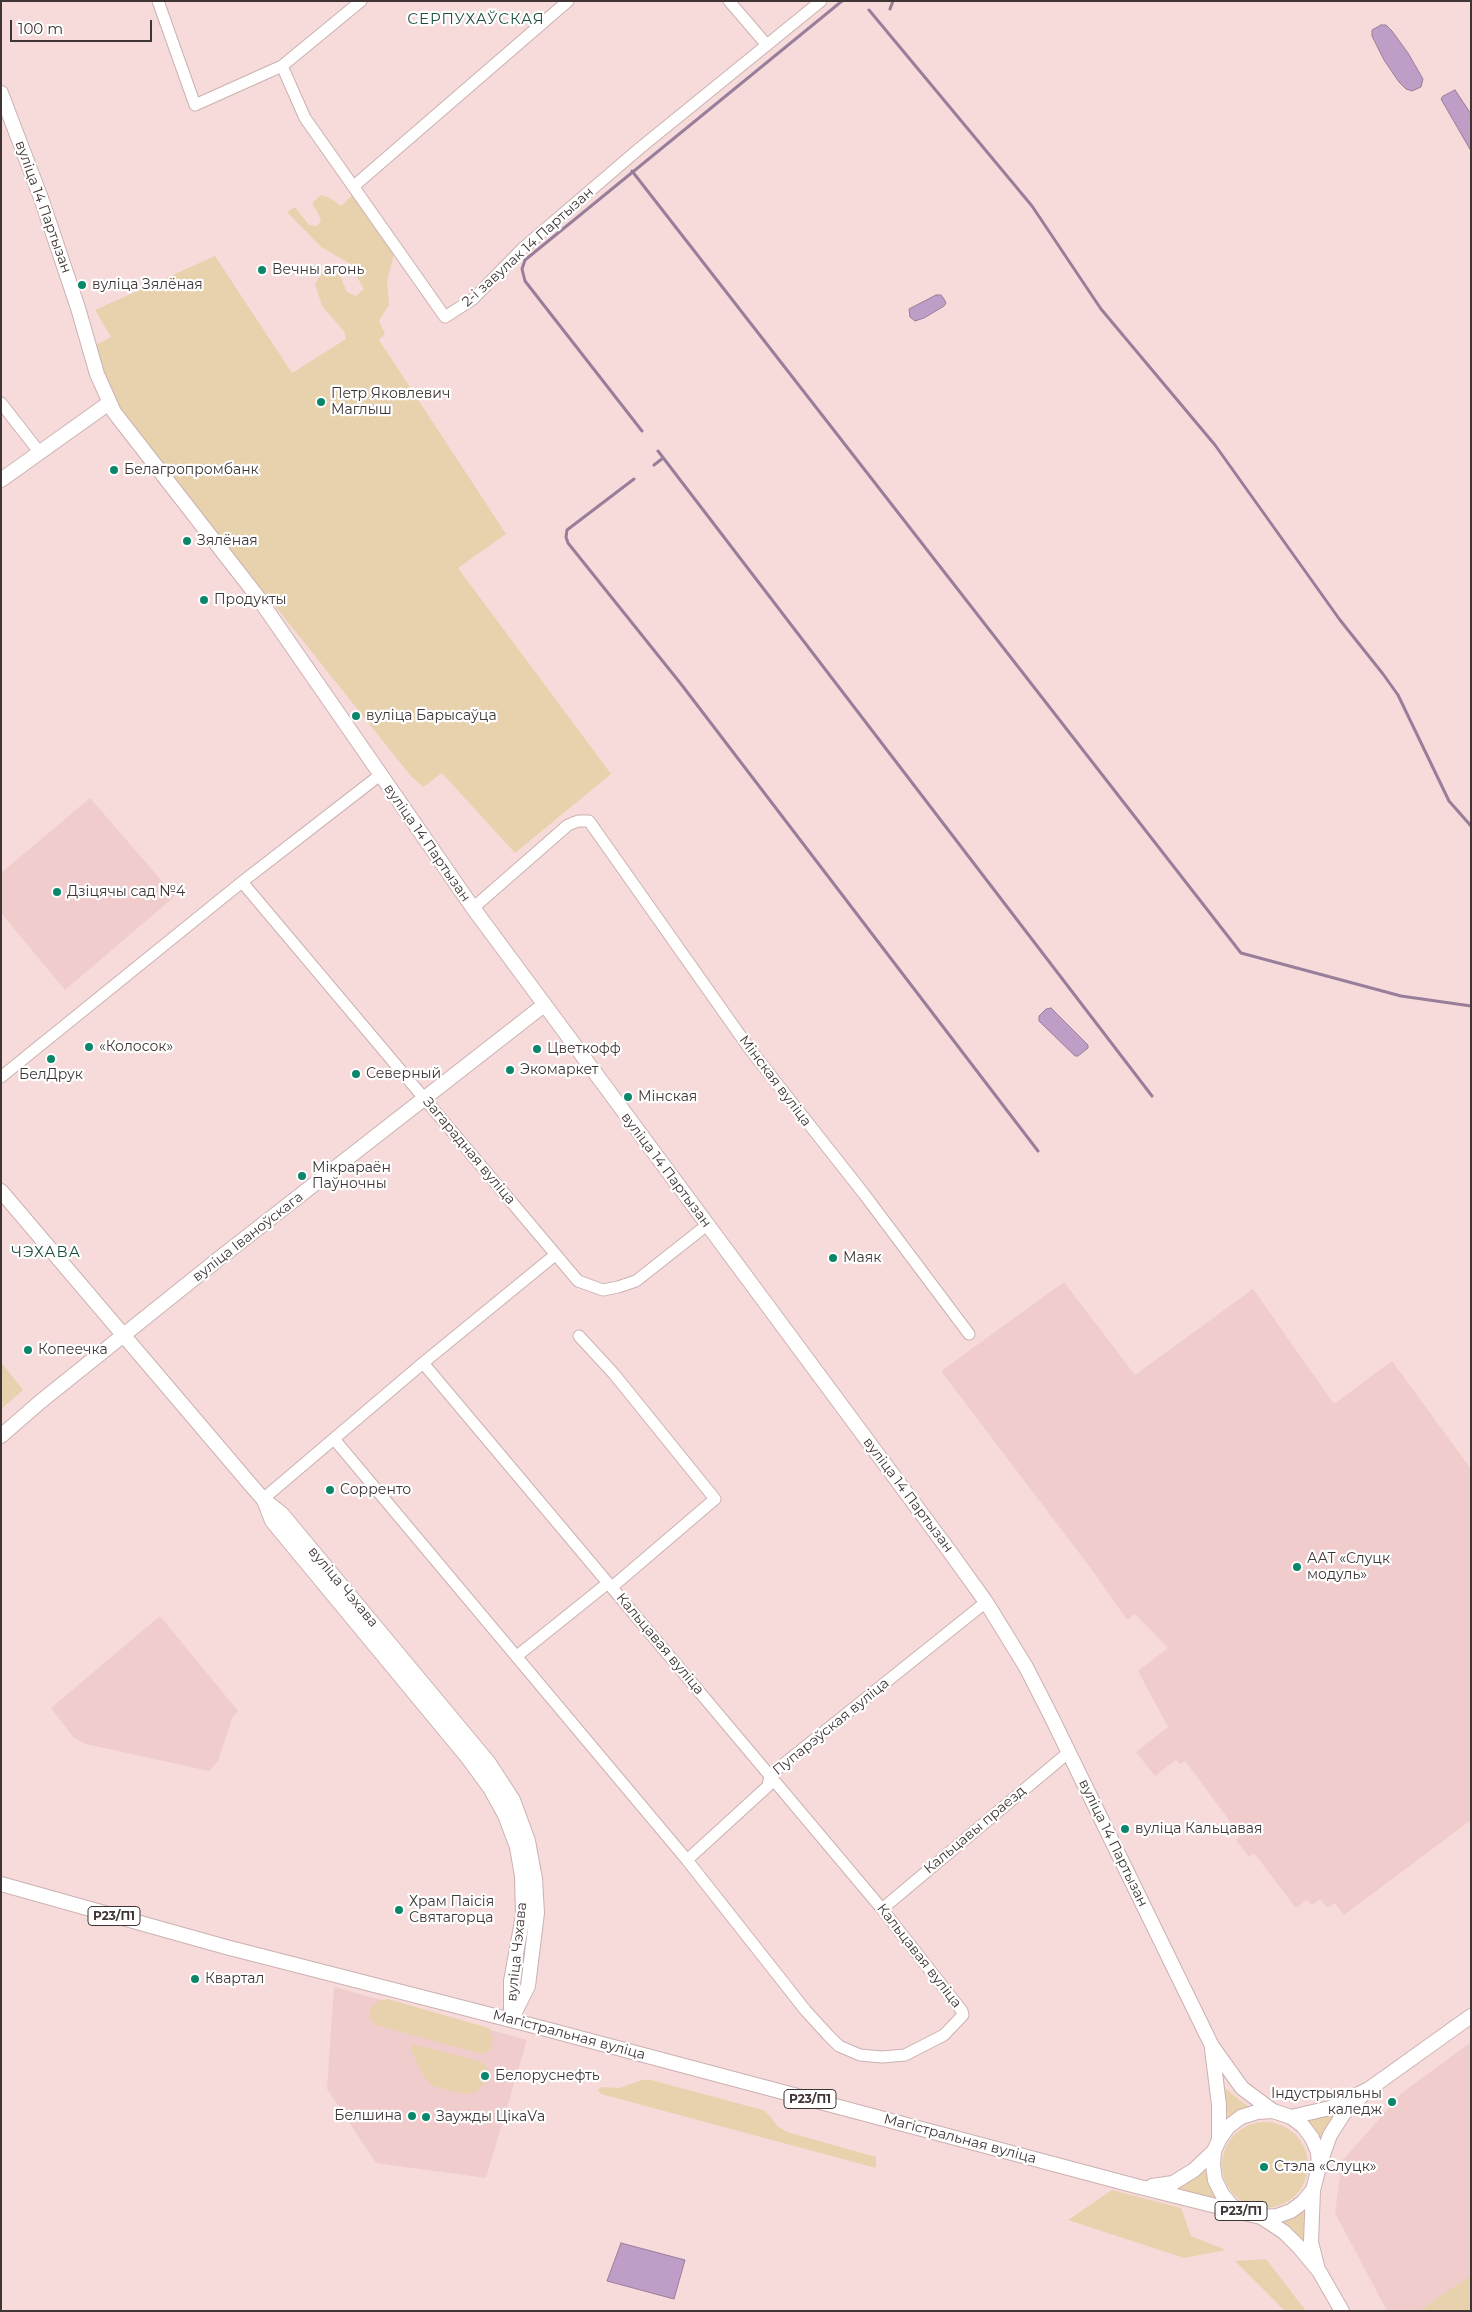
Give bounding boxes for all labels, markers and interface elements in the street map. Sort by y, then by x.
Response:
scale bar [12,10,155,42]
district label: СЕРПУХАЎСКАЯ [406,11,546,29]
text: 100 m [18,19,63,38]
street label: вуліца 14 Партызан [11,138,75,276]
street label: 2-і завулак 14 Партызан [459,184,597,310]
place label: Вечны агонь [272,262,364,278]
marker: Вечны агонь [256,264,268,276]
place label: вуліца Зялёная [92,277,203,293]
marker: вуліца Зялёная [76,279,88,291]
place label: Петр Яковлевич Маглыш [331,386,450,418]
marker: Петр Яковлевич Маглыш [315,396,327,408]
place label: Белагропромбанк [124,462,259,478]
marker: Белагропромбанк [108,464,120,476]
place label: Зялёная [197,533,258,549]
marker: Зялёная [181,535,193,547]
place label: Продукты [214,592,287,608]
marker: Продукты [198,594,210,606]
place label: вуліца Барысаўца [366,708,497,724]
marker: вуліца Барысаўца [350,710,362,722]
street label: вуліца 14 Партызан [380,781,474,905]
place label: Дзіцячы сад №4 [67,884,185,900]
marker: Дзіцячы сад №4 [51,886,63,898]
street label: Мінская вуліца [735,1032,815,1130]
place label: «Колосок» [99,1039,173,1055]
marker: «Колосок» [83,1041,95,1053]
place label: Цветкофф [547,1041,621,1057]
marker: Цветкофф [531,1043,543,1055]
marker: БелДрук [45,1053,57,1065]
place label: Экомаркет [520,1062,598,1078]
marker: Экомаркет [504,1064,516,1076]
place label: Северный [366,1066,441,1082]
place label: БелДрук [19,1067,83,1083]
marker: Северный [350,1068,362,1080]
place label: Мінская [638,1089,697,1105]
marker: Мінская [622,1091,634,1103]
street label: Загарадная вуліца [419,1094,519,1208]
street label: вуліца 14 Партызан [617,1109,715,1231]
place label: Мікрараён Паўночны [312,1160,391,1192]
marker: Мікрараён Паўночны [296,1170,308,1182]
street label: вуліца Іваноўскага [189,1189,307,1285]
district label: ЧЭХАВА [10,1244,82,1262]
place label: Маяк [843,1250,881,1266]
marker: Маяк [827,1252,839,1264]
place label: Копеечка [38,1342,108,1358]
marker: Копеечка [22,1344,34,1356]
street label: вуліца 14 Партызан [859,1434,957,1556]
place label: Сорренто [340,1482,411,1498]
marker: Сорренто [324,1484,336,1496]
street label: вуліца Чэхава [304,1543,382,1631]
place label: ААТ «Слуцк модуль» [1307,1551,1390,1584]
marker: ААТ «Слуцк модуль» [1291,1561,1303,1573]
street label: Кальцавая вуліца [613,1590,707,1698]
street label: Пупарэўская вуліца [770,1675,892,1779]
street label: вуліца 14 Партызан [1075,1776,1151,1910]
street label: Кальцавы праезд [921,1782,1029,1878]
place label: вуліца Кальцавая [1135,1821,1262,1837]
marker: вуліца Кальцавая [1119,1823,1131,1835]
place label: Храм Паісія Святагорца [409,1894,494,1926]
street label: вуліца Чэхава [503,1901,531,2003]
street label: Кальцавая вуліца [873,1901,965,2011]
marker: Храм Паісія Святагорца [393,1904,405,1916]
road number: Р23/П1 [88,1906,140,1925]
place label: Квартал [205,1971,264,1987]
marker: Квартал [189,1973,201,1985]
street label: Магістральная вуліца [491,2007,647,2063]
place label: Белоруснефть [495,2068,600,2084]
marker: Белоруснефть [479,2070,491,2082]
place label: Індустрыяльны каледж [1271,2086,1382,2118]
road number: Р23/П1 [784,2090,836,2108]
marker: Індустрыяльны каледж [1386,2096,1398,2108]
place label: Белшина [334,2108,402,2124]
place label: Заужды ЦікаVа [436,2109,545,2125]
marker: Белшина [406,2110,418,2122]
marker: Заужды ЦікаVа [420,2111,432,2123]
street label: Магістральная вуліца [882,2111,1038,2167]
place label: Стэла «Слуцк» [1274,2159,1376,2175]
marker: Стэла «Слуцк» [1258,2161,1270,2173]
road number: Р23/П1 [1215,2202,1267,2220]

